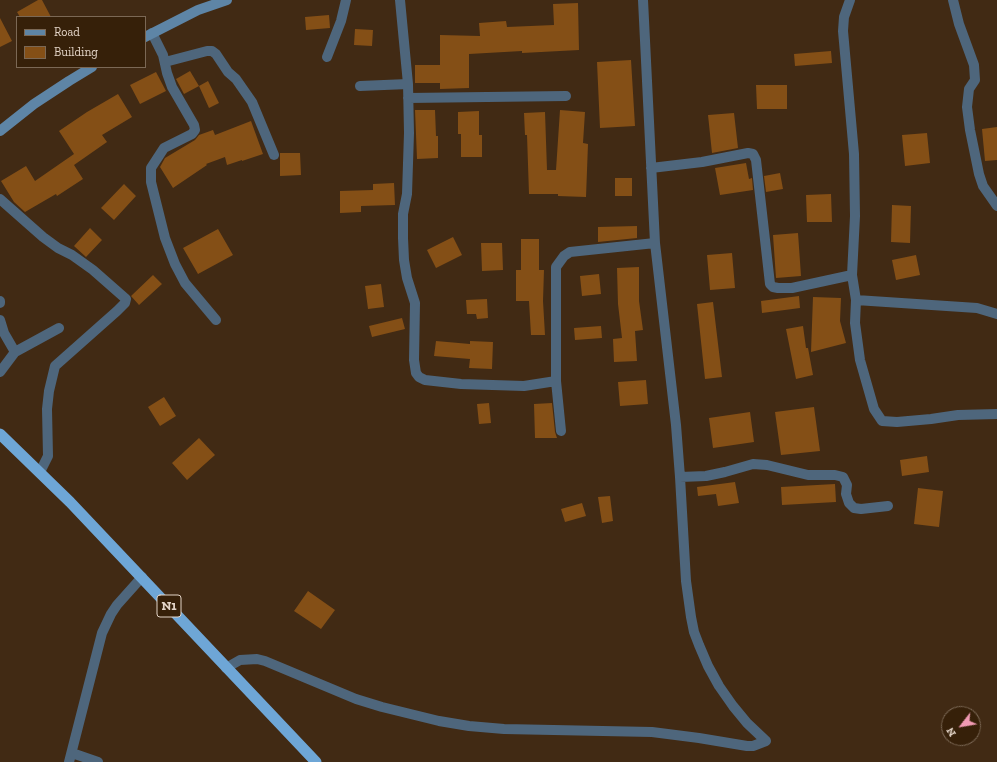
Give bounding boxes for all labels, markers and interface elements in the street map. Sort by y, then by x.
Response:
legend [16,16,146,68]
text: Road [54,25,80,39]
text: Building [54,45,98,59]
road number: N1 [157,595,181,617]
north arrow [941,706,981,746]
text: N [943,725,959,739]

